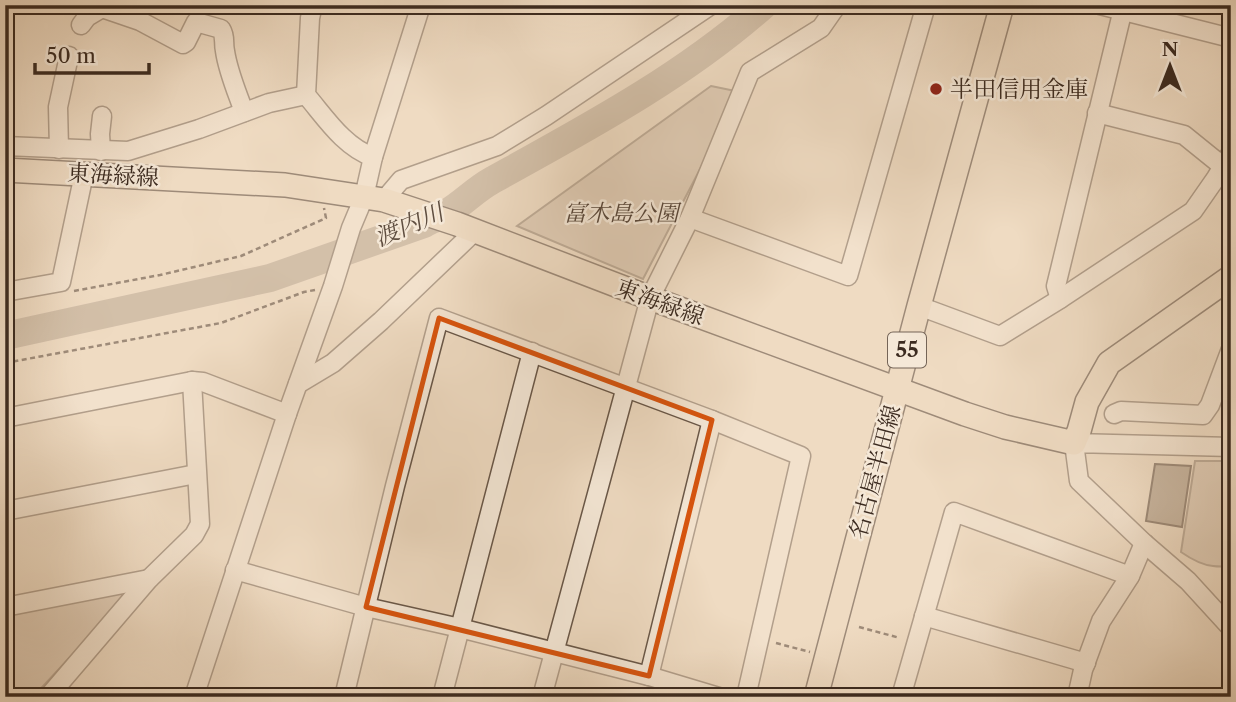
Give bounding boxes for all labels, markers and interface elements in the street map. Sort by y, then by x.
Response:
scale bar [35,32,149,76]
north arrow [1134,32,1204,102]
text: N [1162,38,1178,61]
text: 50 m [46,43,96,68]
place label: 半田信用金庫 [950,75,1088,103]
marker: 半田信用金庫 [928,81,944,97]
street label: 東海緑線 [66,159,160,191]
water label: 渡内川 [370,196,450,252]
park label: 富木島公園 [564,199,683,227]
street label: 東海緑線 [612,273,708,331]
road number: 55 [888,332,926,368]
street label: 名古屋半田線 [844,402,906,542]

